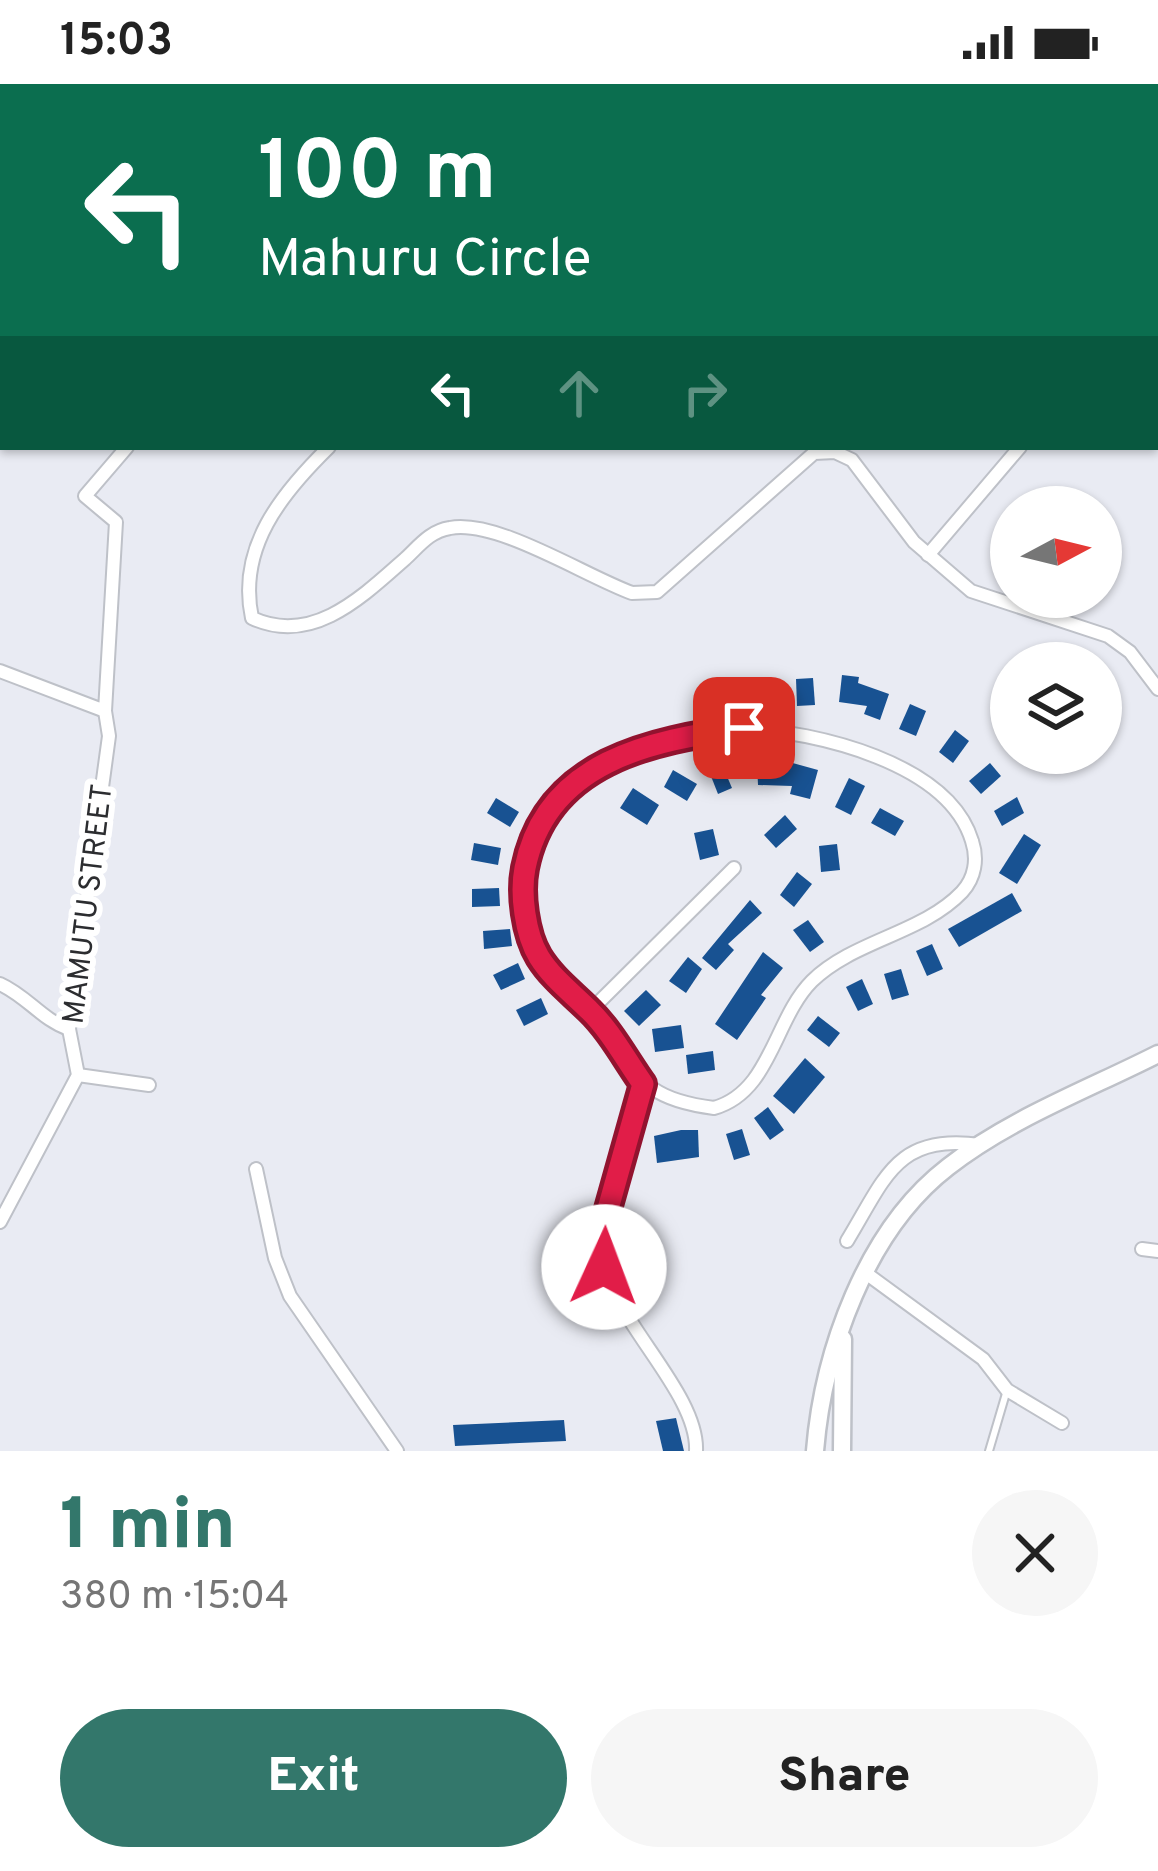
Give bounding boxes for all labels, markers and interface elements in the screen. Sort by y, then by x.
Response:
text: 15:03 [60,14,173,71]
text: 100 m [258,123,497,229]
icon: left [60,132,216,288]
text: Mahuru Circle [258,227,591,296]
icon: left [420,360,486,426]
icon: ahead [546,360,612,426]
icon: right [672,360,738,426]
north arrow [990,486,1122,618]
map controls [990,486,1122,774]
button: layers [990,642,1122,774]
pin [693,677,795,779]
icon: arrive [711,695,777,761]
street label: MAMUTU STREET [56,782,123,1026]
position arrow [541,1204,667,1330]
text: 1 min [60,1483,236,1575]
button: close [972,1490,1098,1616]
text: 380 m · 15:04 [60,1574,289,1623]
button: Exit [60,1709,567,1847]
button: Share [591,1709,1098,1847]

